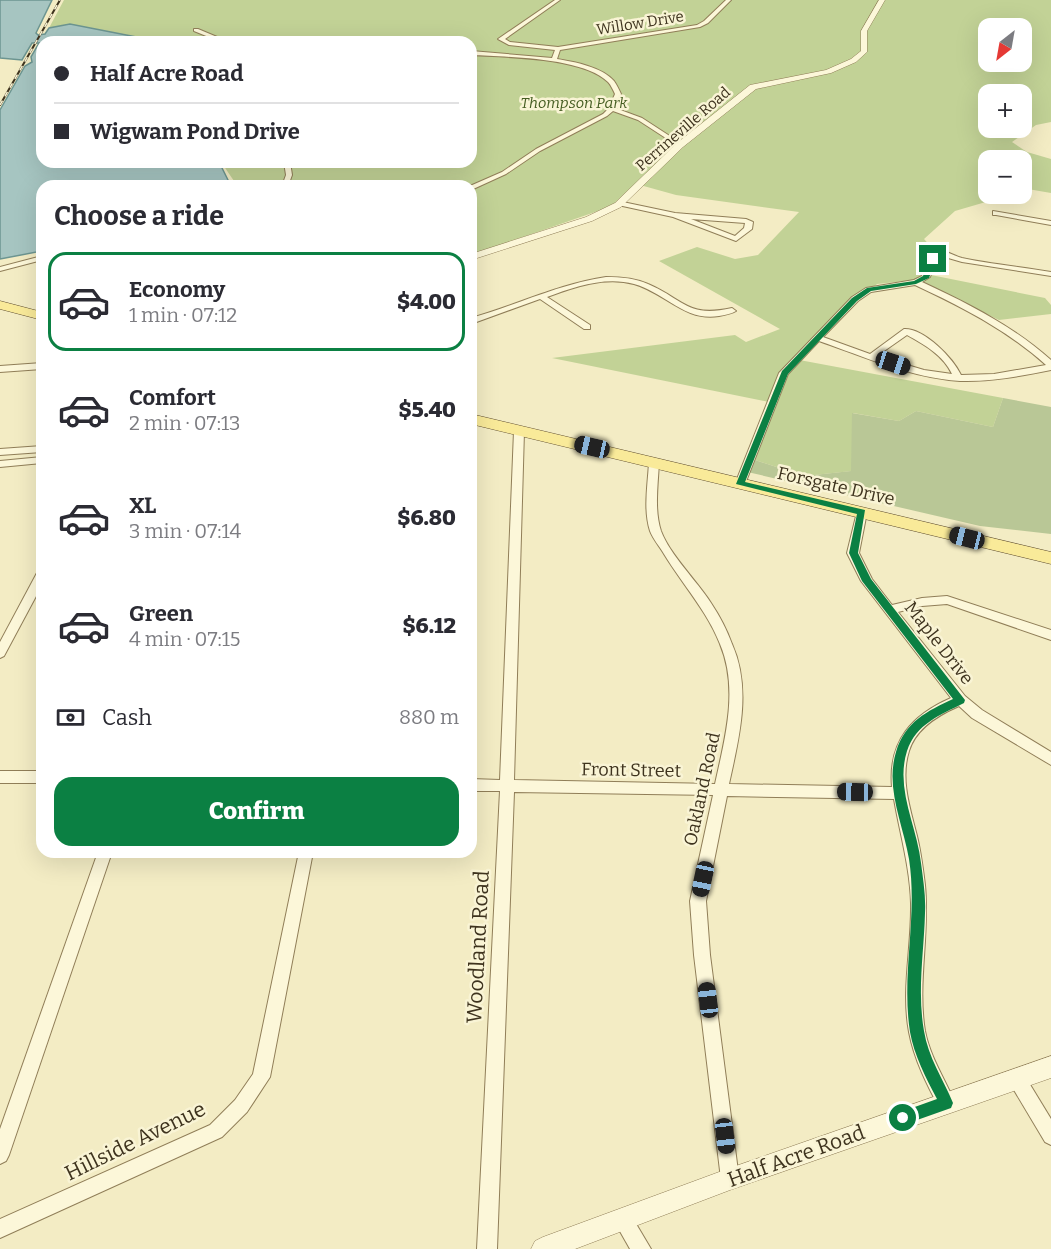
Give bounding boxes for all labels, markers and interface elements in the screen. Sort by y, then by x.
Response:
street label: Willow Drive [595,7,685,39]
north arrow [978,18,1032,72]
map controls [978,18,1032,204]
text: Half Acre Road [90,60,243,87]
street label: Perrineville Road [632,83,734,175]
button: + [978,84,1032,138]
park label: Thompson Park [521,94,628,112]
text: Wigwam Pond Drive [90,118,300,145]
button: − [978,150,1032,204]
text: Choose a ride [54,200,224,232]
route end [919,245,946,272]
icon: car [57,275,111,329]
text: Economy [129,276,225,303]
text: $4.00 [397,288,456,315]
text: 1 min · 07:12 [129,303,237,327]
car [873,349,913,377]
icon: car [57,383,111,437]
text: Comfort [129,384,216,411]
text: $5.40 [398,396,456,423]
text: 2 min · 07:13 [129,411,240,435]
car [572,434,612,460]
street label: Forsgate Drive [775,462,897,510]
icon: car [57,491,111,545]
text: XL [129,492,156,519]
text: $6.80 [397,504,456,531]
text: 3 min · 07:14 [129,519,241,543]
car [947,525,987,551]
street label: Maple Drive [900,597,978,689]
icon: car [57,599,111,653]
text: Green [129,600,193,627]
text: $6.12 [402,612,456,639]
text: 4 min · 07:15 [129,627,240,651]
icon: cash [54,701,87,734]
text: Cash [102,704,152,731]
text: 880 m [399,705,459,729]
street label: Oakland Road [679,730,725,848]
street label: Front Street [581,758,682,782]
button: Confirm [54,777,459,846]
car [837,783,873,801]
car [690,860,716,898]
street label: Woodland Road [461,870,495,1024]
car [697,981,719,1019]
street label: Hillside Avenue [60,1096,210,1186]
route start [889,1104,916,1131]
car [714,1117,736,1155]
street label: Half Acre Road [724,1119,868,1193]

